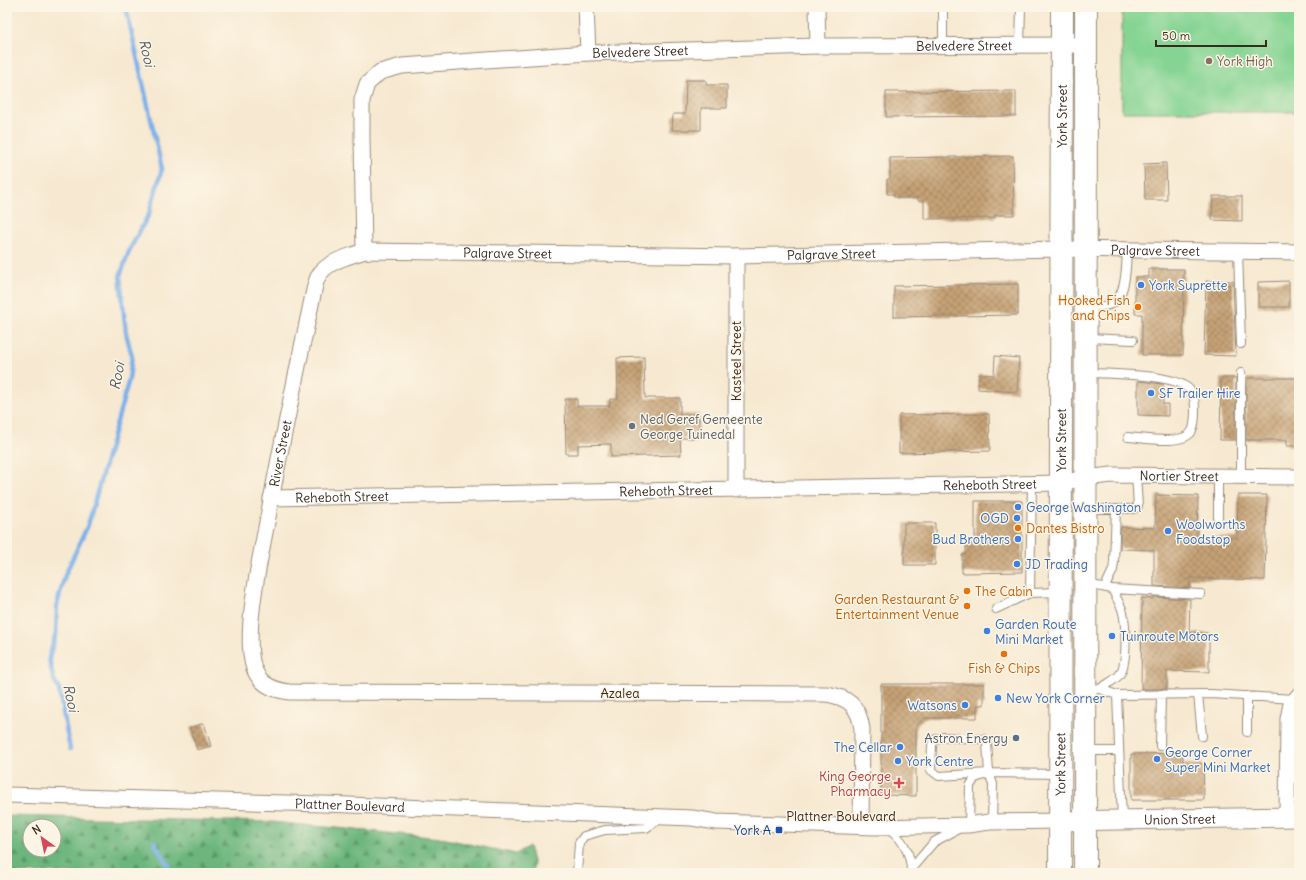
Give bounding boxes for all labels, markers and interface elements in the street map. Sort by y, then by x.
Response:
scale bar [1156,22,1266,48]
text: 50 m [1162,28,1191,43]
water label: Rooi [135,37,159,70]
street label: Belvedere Street [916,37,1013,55]
street label: Belvedere Street [592,42,689,62]
place label: York High [1217,53,1273,70]
marker: York High [1204,56,1214,66]
street label: York Street [1054,84,1071,148]
street label: Palgrave Street [1111,242,1201,260]
street label: Palgrave Street [463,244,553,263]
street label: Palgrave Street [787,245,877,264]
place label: York Suprette [1149,277,1227,294]
marker: York Suprette [1136,280,1146,290]
place label: Hooked Fish and Chips [1058,292,1130,324]
marker: Hooked Fish and Chips [1133,302,1143,312]
street label: Kasteel Street [728,320,745,401]
water label: Rooi [106,359,129,391]
place label: SF Trailer Hire [1159,385,1241,402]
marker: SF Trailer Hire [1146,388,1156,398]
street label: York Street [1053,408,1070,472]
place label: Ned Geref Gemeente George Tuinedal [640,411,763,443]
street label: River Street [266,418,296,488]
marker: Ned Geref Gemeente George Tuinedal [627,421,637,431]
street label: Nortier Street [1140,467,1219,485]
street label: Reheboth Street [943,475,1038,494]
street label: Reheboth Street [619,482,714,500]
street label: Reheboth Street [295,488,390,507]
place label: George Washington [1026,499,1142,516]
marker: George Washington [1013,502,1023,512]
place label: OGD [980,510,1009,527]
marker: OGD [1012,513,1022,523]
place label: Woolworths Foodstop [1176,516,1246,548]
place label: Dantes Bistro [1026,520,1105,537]
marker: Dantes Bistro [1013,523,1023,533]
marker: Woolworths Foodstop [1163,526,1173,536]
place label: Bud Brothers [932,531,1010,548]
marker: Bud Brothers [1013,534,1023,544]
place label: JD Trading [1025,556,1088,573]
marker: JD Trading [1012,559,1022,569]
place label: The Cabin [975,583,1033,600]
marker: The Cabin [962,586,972,596]
place label: Garden Restaurant & Entertainment Venue [834,591,959,623]
marker: Garden Restaurant & Entertainment Venue [962,601,972,611]
place label: Garden Route Mini Market [995,616,1076,648]
marker: Garden Route Mini Market [982,626,992,636]
place label: Tuinroute Motors [1120,628,1219,645]
marker: Tuinroute Motors [1107,631,1117,641]
marker: Fish & Chips [999,649,1009,659]
place label: Fish & Chips [968,660,1040,677]
water label: Rooi [59,683,83,715]
street label: Azalea [600,685,640,702]
place label: New York Corner [1006,690,1105,707]
marker: New York Corner [993,693,1003,703]
place label: Watsons [907,697,957,714]
marker: Watsons [960,700,970,710]
place label: Astron Energy [924,730,1008,747]
street label: York Street [1052,732,1069,796]
marker: Astron Energy [1011,733,1021,743]
place label: The Cellar [834,739,893,756]
marker: The Cellar [895,742,905,752]
place label: George Corner Super Mini Market [1165,744,1271,776]
place label: York Centre [906,753,974,770]
marker: George Corner Super Mini Market [1152,754,1162,764]
marker: York Centre [893,756,903,766]
place label: King George Pharmacy [819,768,891,800]
marker: King George Pharmacy [894,778,904,788]
street label: Plattner Boulevard [295,795,405,816]
street label: Plattner Boulevard [786,808,896,825]
street label: Union Street [1144,810,1217,829]
north arrow [22,818,62,858]
text: N [30,822,44,838]
place label: York A [734,822,771,839]
marker: York A [774,825,784,835]

